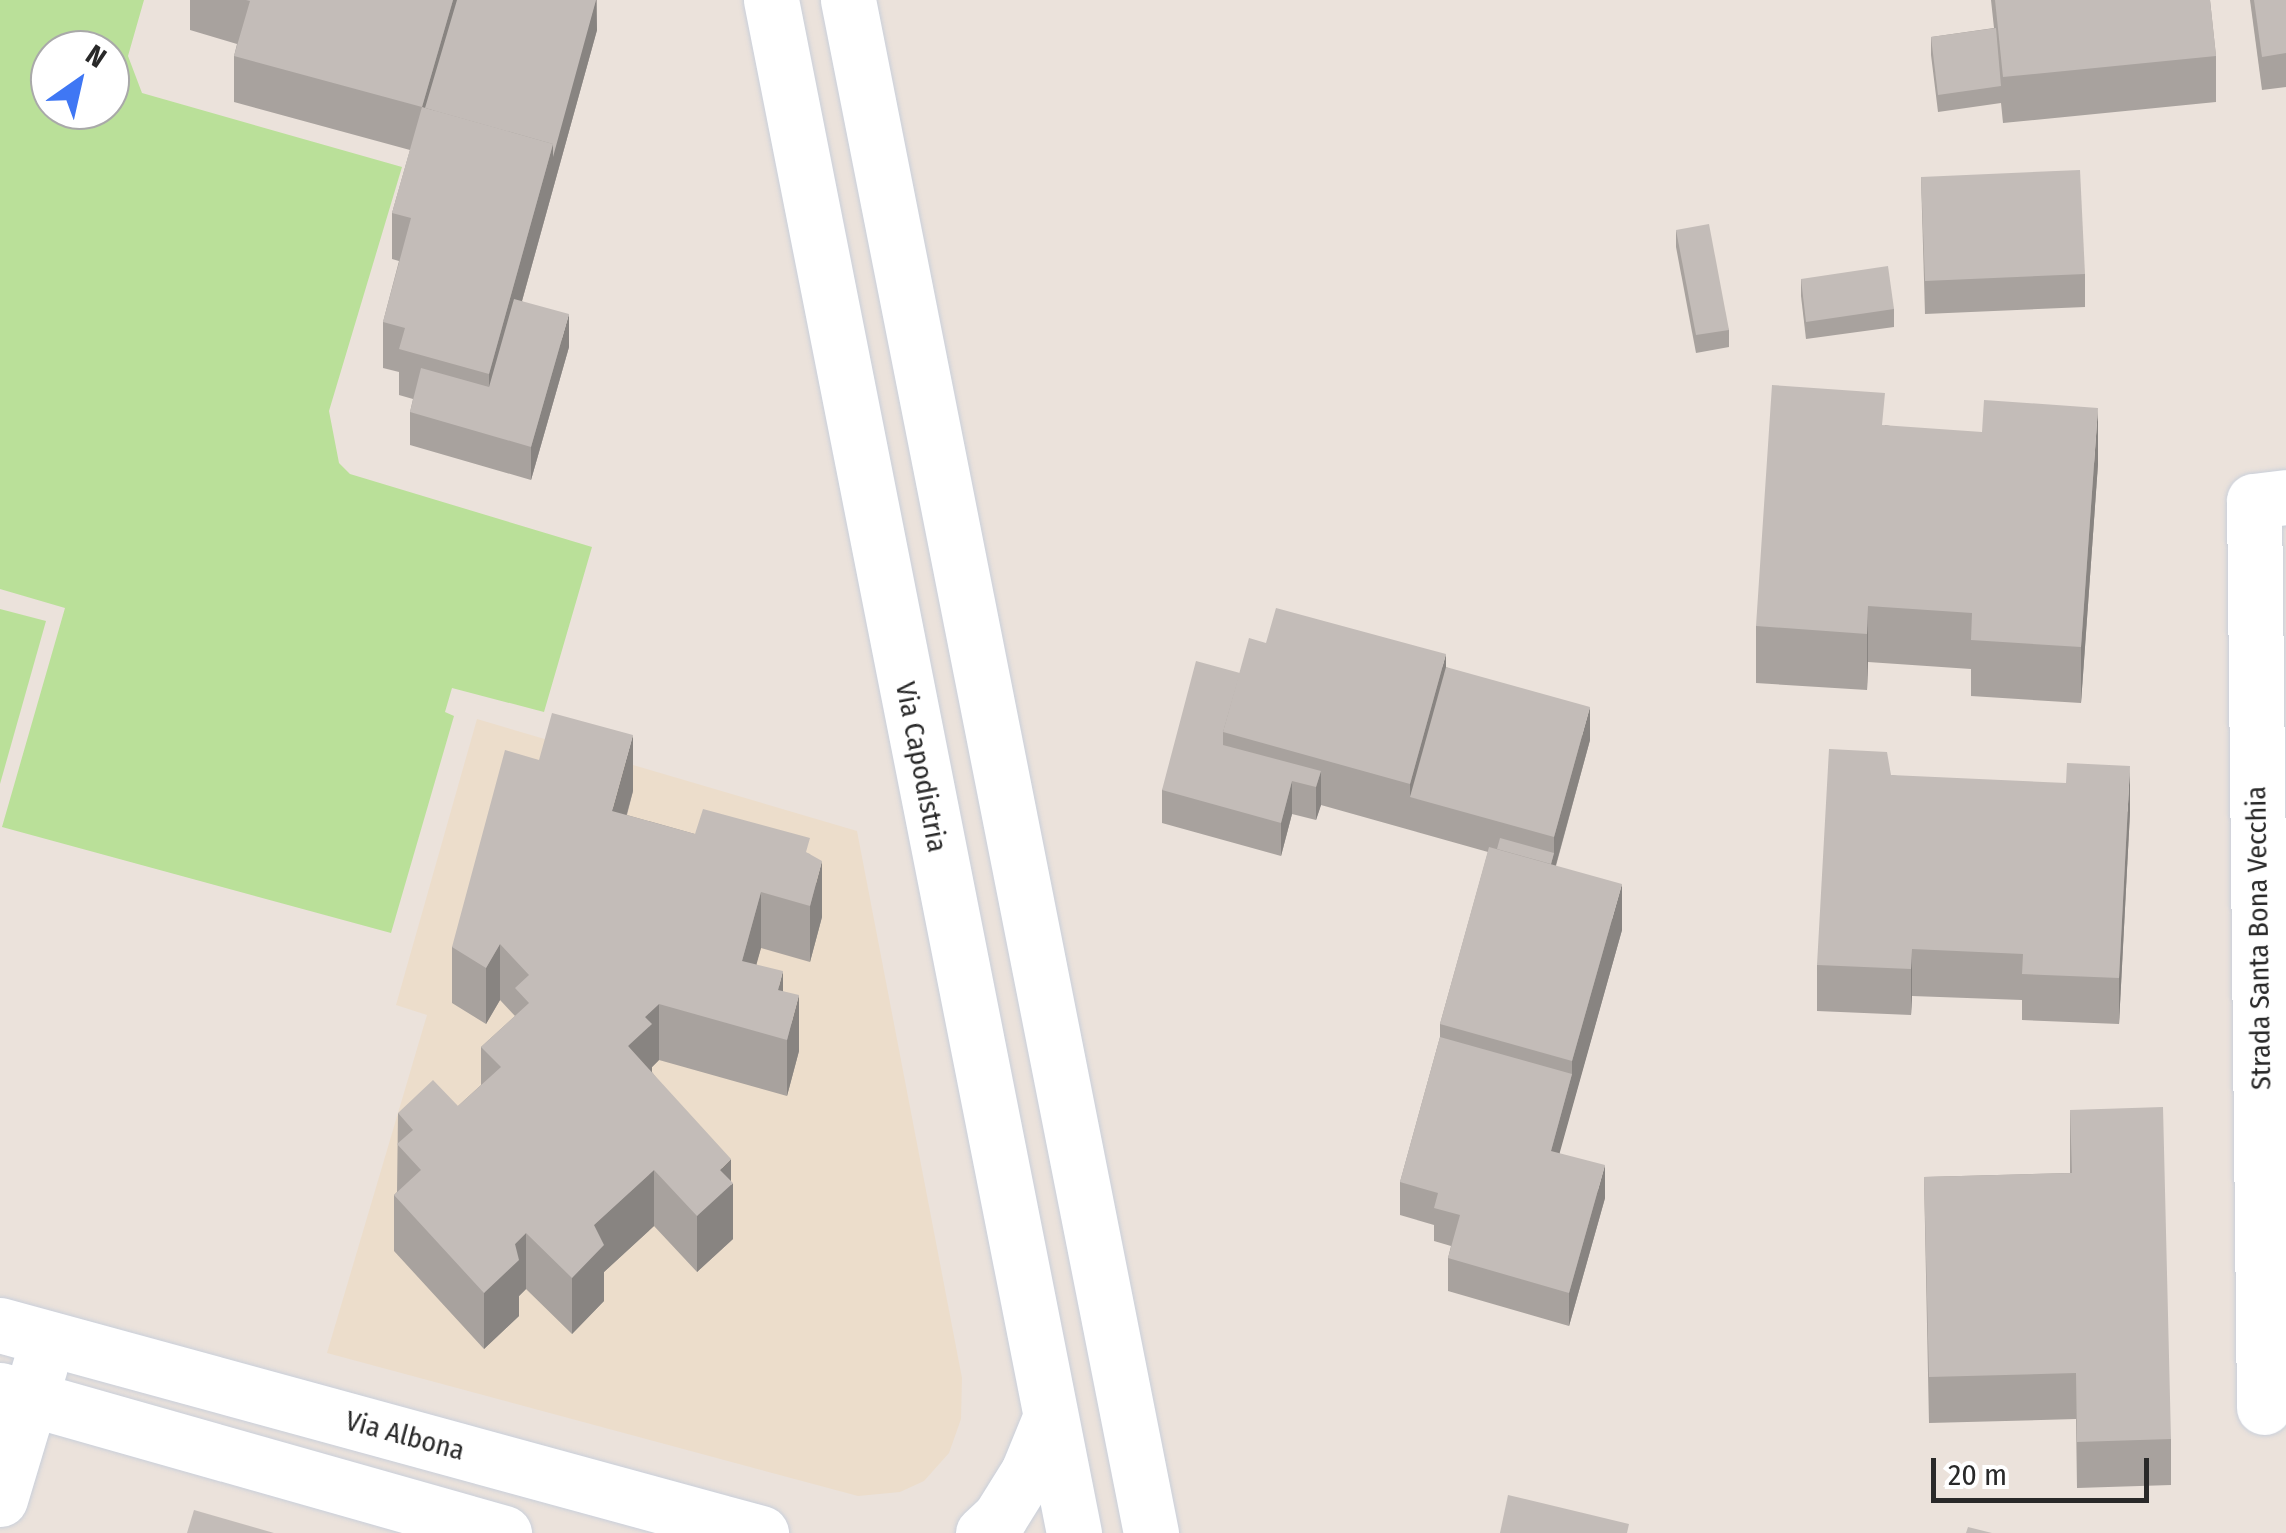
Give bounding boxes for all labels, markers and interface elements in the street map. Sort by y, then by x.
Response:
north arrow [30,30,130,130]
text: N [80,38,112,75]
street label: Via Capodistria [888,679,954,855]
street label: Strada Santa Bona Vecchia [2240,786,2278,1090]
street label: Via Albona [342,1404,468,1468]
scale bar [1936,1438,2154,1500]
text: 20 m [1948,1457,2007,1493]

